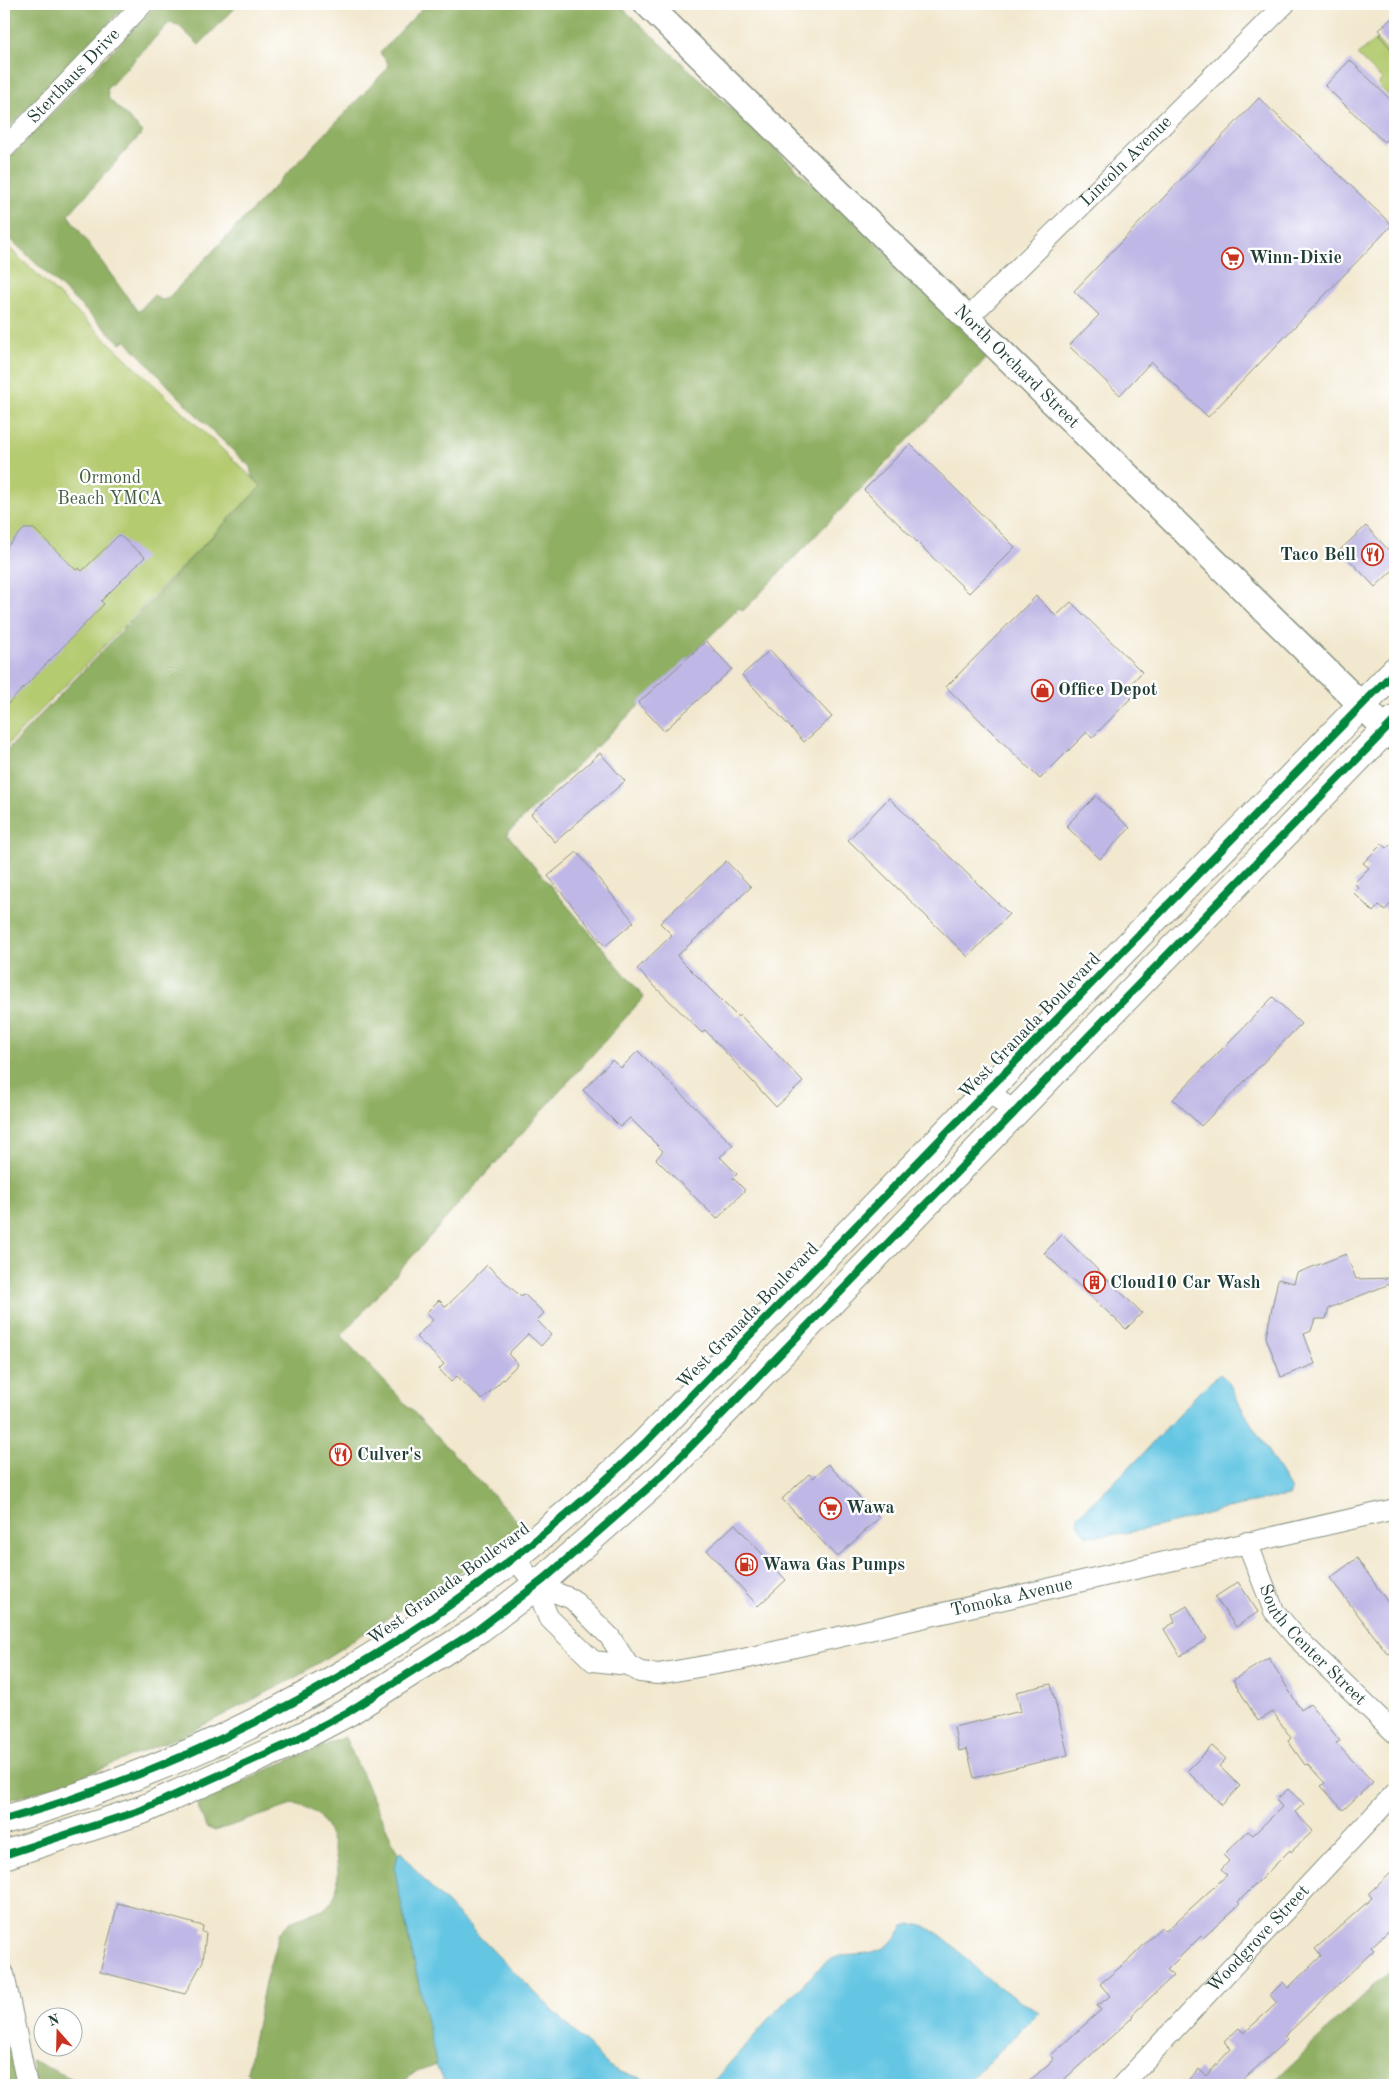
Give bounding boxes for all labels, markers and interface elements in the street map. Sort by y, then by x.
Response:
street label: Sterthaus Drive [25,25,123,127]
street label: Lincoln Avenue [1077,113,1175,210]
supermarket icon: Winn-Dixie [1221,246,1245,270]
place label: Winn-Dixie [1249,249,1342,267]
street label: North Orchard Street [951,302,1083,432]
park label: Ormond Beach YMCA [57,469,163,508]
restaurant icon: Taco Bell [1360,543,1384,567]
place label: Taco Bell [1280,546,1356,564]
shop icon: Office Depot [1030,678,1054,702]
place label: Office Depot [1058,681,1158,699]
street label: West Granada Boulevard [956,950,1104,1102]
street label: West Granada Boulevard [674,1240,822,1392]
building icon: Cloud10 Car Wash [1082,1271,1106,1295]
place label: Cloud10 Car Wash [1110,1274,1260,1292]
restaurant icon: Culver's [329,1443,353,1467]
place label: Culver's [357,1446,421,1464]
supermarket icon: Wawa [818,1496,842,1520]
place label: Wawa [846,1499,895,1517]
street label: West Granada Boulevard [365,1519,533,1649]
fuel station icon: Wawa Gas Pumps [734,1553,758,1577]
place label: Wawa Gas Pumps [762,1556,905,1574]
street label: Tomoka Avenue [949,1575,1074,1620]
street label: South Center Street [1255,1582,1370,1709]
street label: Woodgrove Street [1204,1882,1313,1996]
north arrow [32,2006,82,2056]
text: N [46,2012,62,2029]

